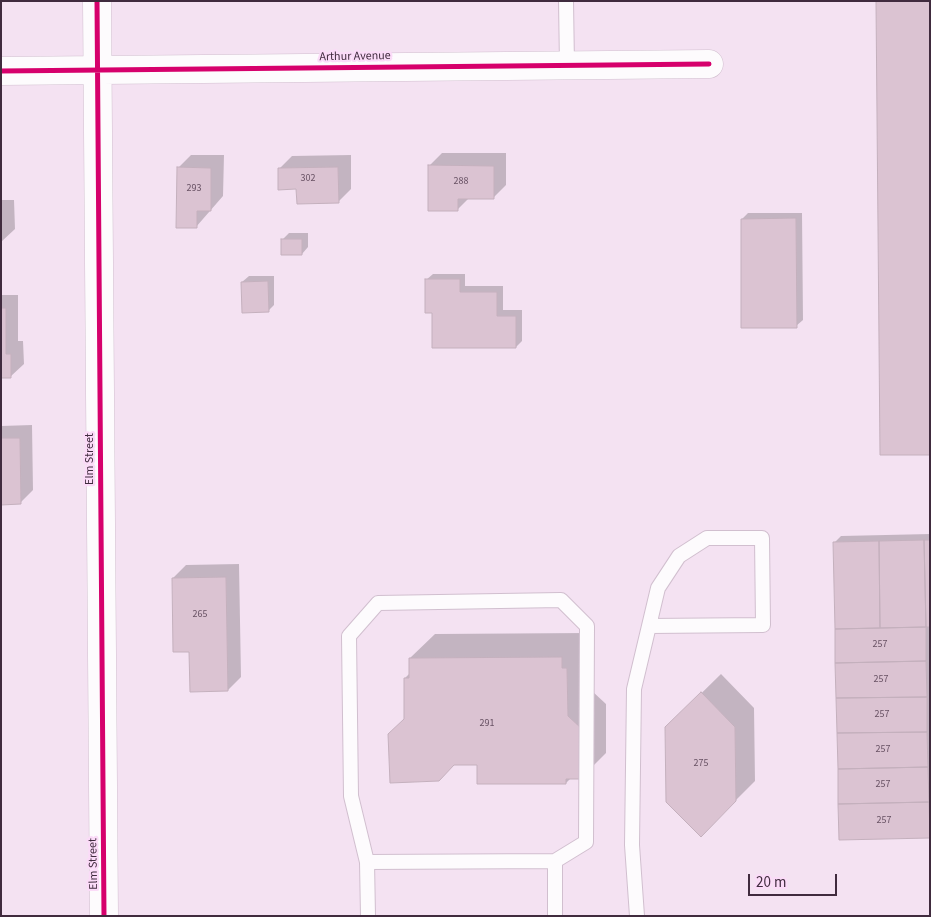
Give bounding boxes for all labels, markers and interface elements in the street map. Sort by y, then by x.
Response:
street label: Arthur Avenue [319,49,391,65]
house number: 302 [301,173,315,185]
house number: 288 [454,176,468,188]
house number: 293 [187,183,201,195]
street label: Elm Street [83,433,97,485]
house number: 265 [193,609,207,621]
house number: 257 [873,639,887,651]
house number: 257 [874,674,888,686]
house number: 257 [875,709,889,721]
house number: 291 [480,718,494,730]
house number: 257 [876,744,890,756]
house number: 275 [694,758,708,770]
house number: 257 [876,779,890,791]
house number: 257 [877,815,891,827]
street label: Elm Street [86,838,102,890]
scale bar [751,864,840,896]
text: 20 m [756,872,786,893]

